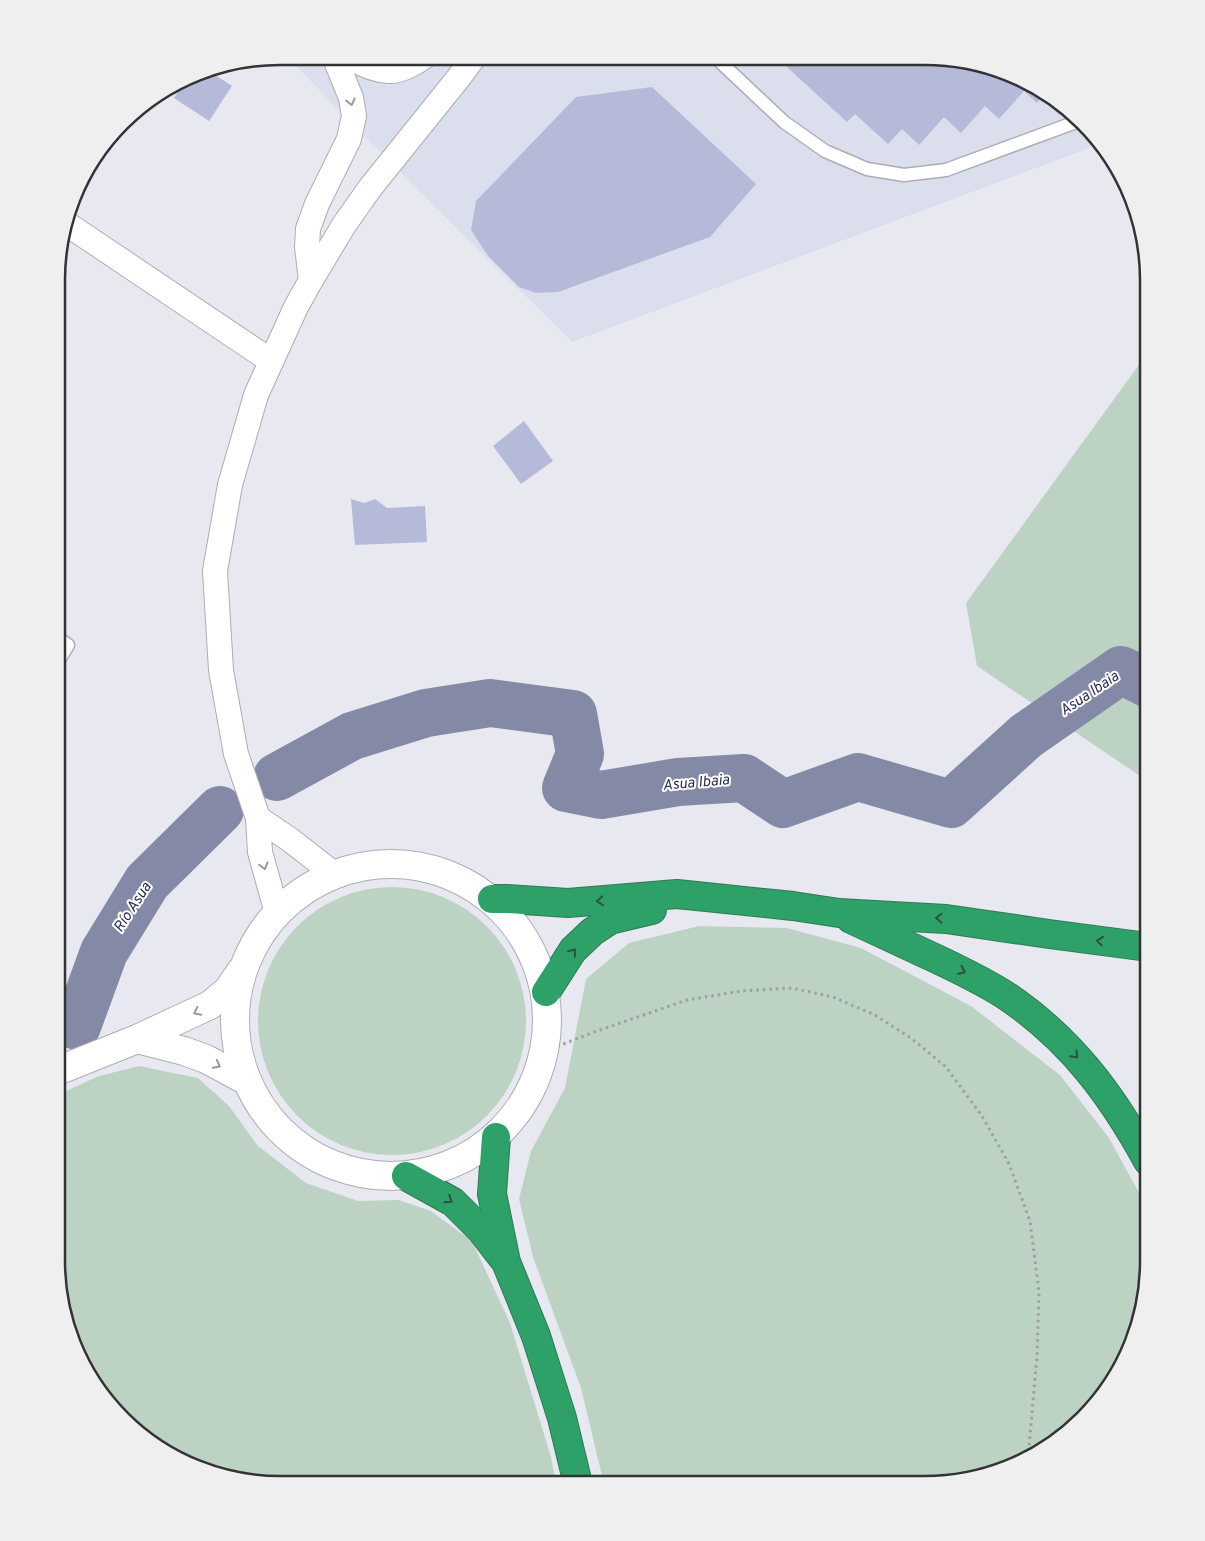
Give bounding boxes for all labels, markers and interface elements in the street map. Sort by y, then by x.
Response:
one-way arrow [345,97,356,106]
water label: Asua Ibaia [1057,668,1123,721]
water label: Asua Ibaia [662,771,731,796]
one-way arrow [258,861,268,869]
water label: Río Asua [110,879,157,937]
one-way arrow [596,895,604,906]
one-way arrow [935,913,943,924]
one-way arrow [1096,936,1104,947]
one-way arrow [567,949,575,958]
one-way arrow [957,965,966,976]
one-way arrow [194,1006,203,1016]
one-way arrow [1069,1049,1078,1058]
one-way arrow [211,1059,220,1069]
one-way arrow [443,1194,452,1204]

